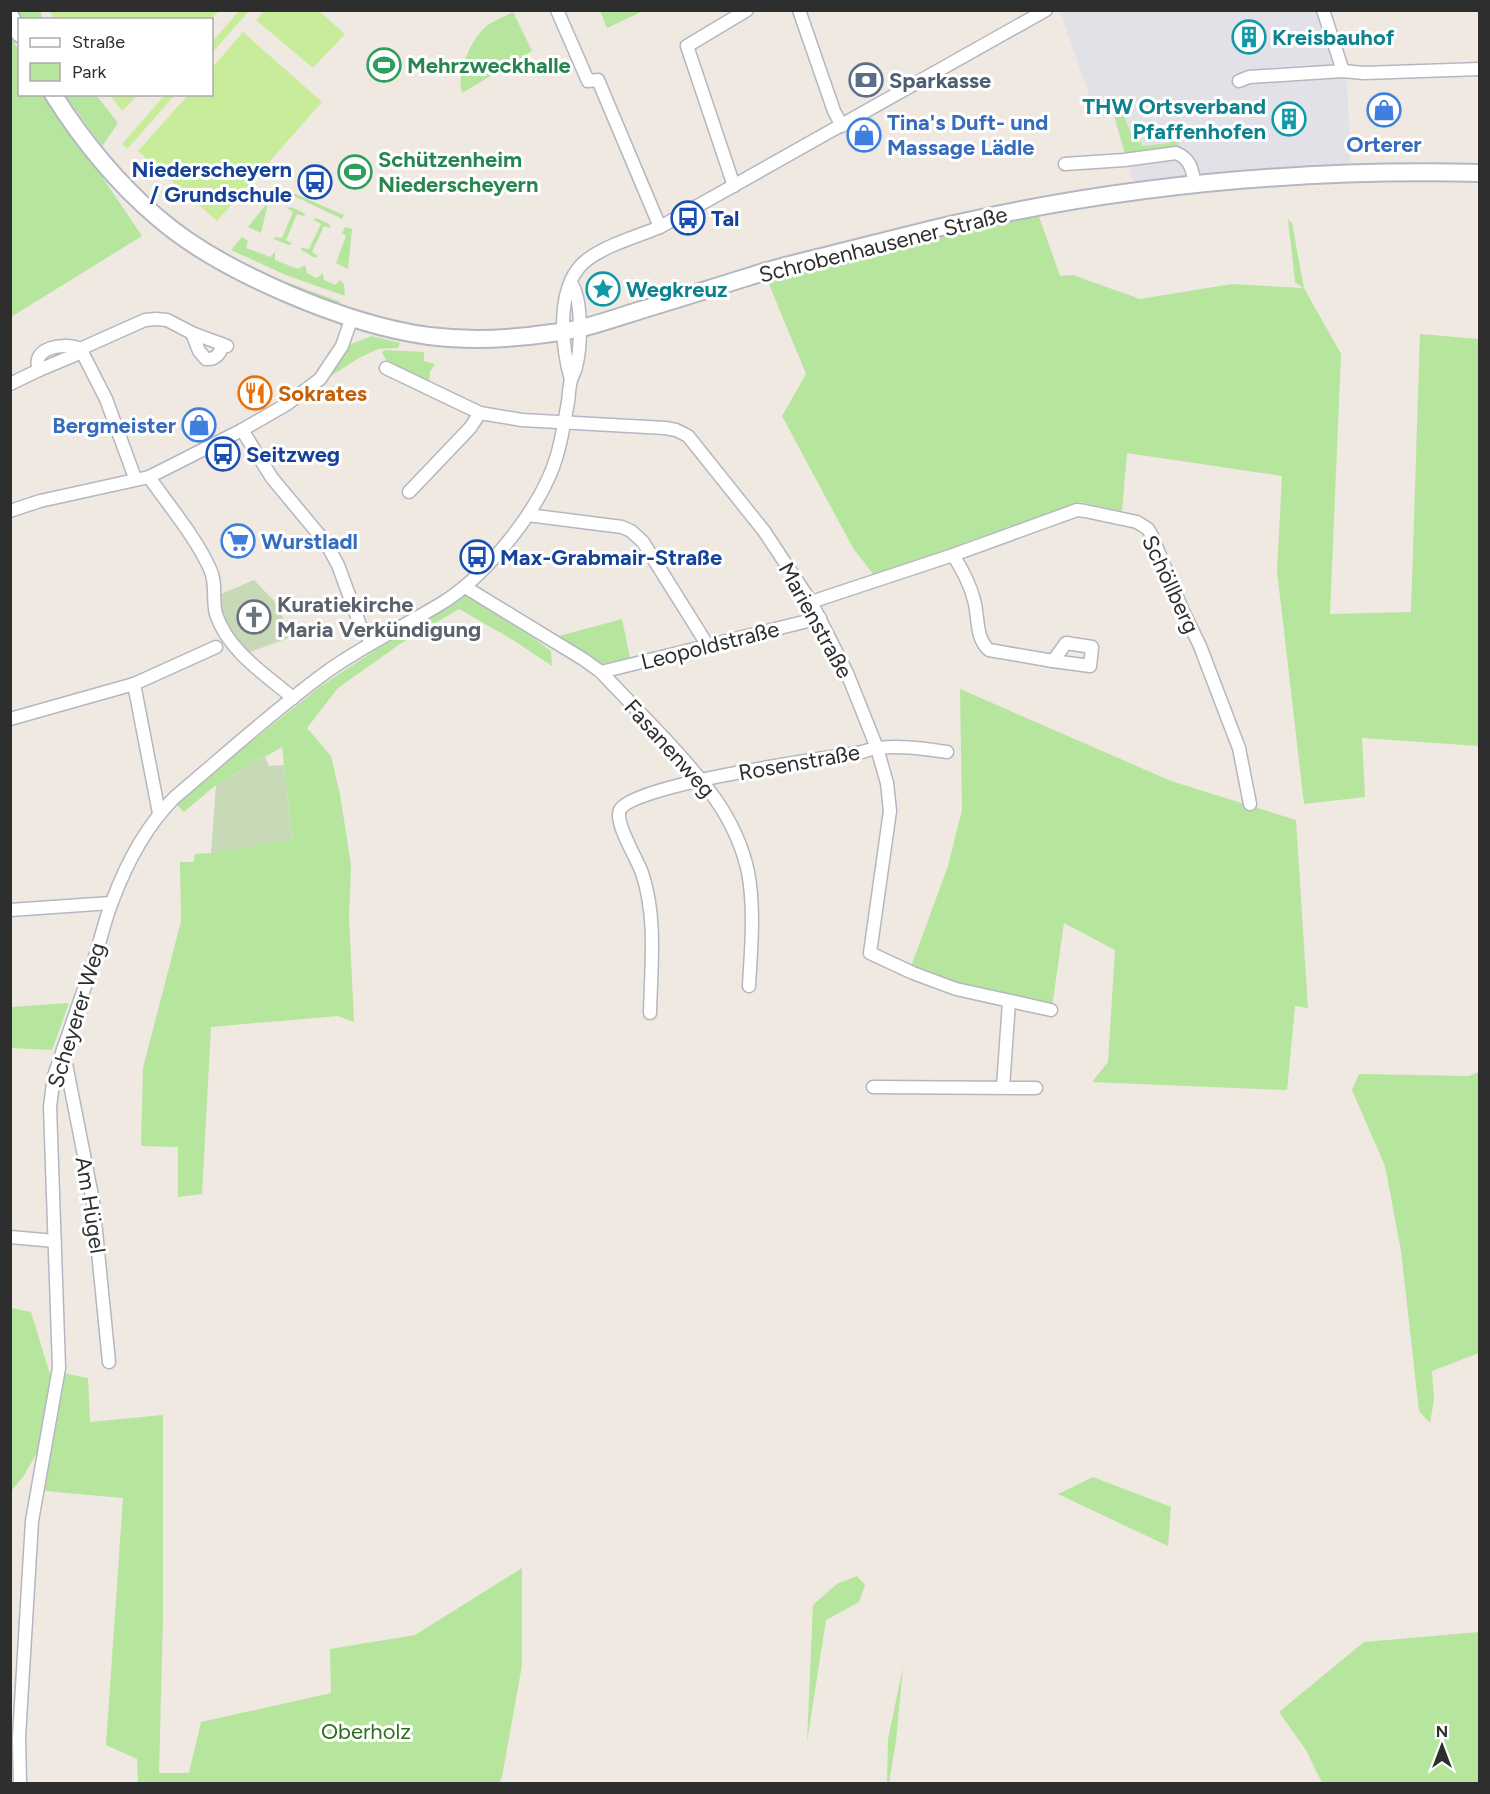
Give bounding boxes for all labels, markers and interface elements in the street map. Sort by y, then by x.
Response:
legend [18,18,213,96]
building icon: Kreisbauhof [1231,19,1267,55]
place label: Kreisbauhof [1272,24,1395,51]
text: Straße [72,31,125,53]
sports icon: Mehrzweckhalle [366,47,402,83]
place label: Mehrzweckhalle [407,52,571,79]
text: Park [72,61,107,83]
bank icon: Sparkasse [848,62,884,98]
place label: Sparkasse [889,67,991,94]
shop icon: Orterer [1366,92,1402,128]
place label: THW Ortsverband Pfaffenhofen [1082,93,1266,145]
building icon: THW Ortsverband Pfaffenhofen [1271,101,1307,137]
place label: Tina's Duft- und Massage Lädle [887,109,1048,161]
shop icon: Tina's Duft- und Massage Lädle [846,117,882,153]
place label: Orterer [1346,131,1422,158]
place label: Schützenheim Niederscheyern [378,146,538,198]
sports icon: Schützenheim Niederscheyern [337,154,373,190]
place label: Niederscheyern / Grundschule [132,156,292,208]
bus stop icon: Niederscheyern / Grundschule [297,164,333,200]
bus stop icon: Tal [670,200,706,236]
street label: Schrobenhausener Straße [756,201,1010,288]
place label: Tal [711,205,740,232]
place icon: Wegkreuz [585,271,621,307]
place label: Wegkreuz [626,276,728,303]
restaurant icon: Sokrates [237,375,273,411]
place label: Sokrates [278,380,367,407]
shop icon: Bergmeister [181,407,217,443]
place label: Bergmeister [52,412,177,439]
bus stop icon: Seitzweg [205,436,241,472]
place label: Seitzweg [246,441,340,468]
supermarket icon: Wurstladl [220,523,256,559]
place label: Wurstladl [261,528,358,555]
street label: Schöllberg [1136,531,1205,638]
bus stop icon: Max-Grabmair-Straße [459,539,495,575]
place label: Max-Grabmair-Straße [500,544,722,571]
street label: Marienstraße [773,558,858,683]
place label: Kuratiekirche Maria Verkündigung [277,591,481,643]
church icon: Kuratiekirche Maria Verkündigung [236,599,272,635]
street label: Leopoldstraße [638,615,782,676]
street label: Fasanenweg [619,694,721,803]
street label: Rosenstraße [736,739,862,786]
street label: Scheyerer Weg [42,939,111,1091]
street label: Am Hügel [70,1155,111,1255]
north arrow [1412,1716,1472,1776]
park label: Oberholz [321,1718,411,1745]
text: N [1436,1722,1448,1741]

